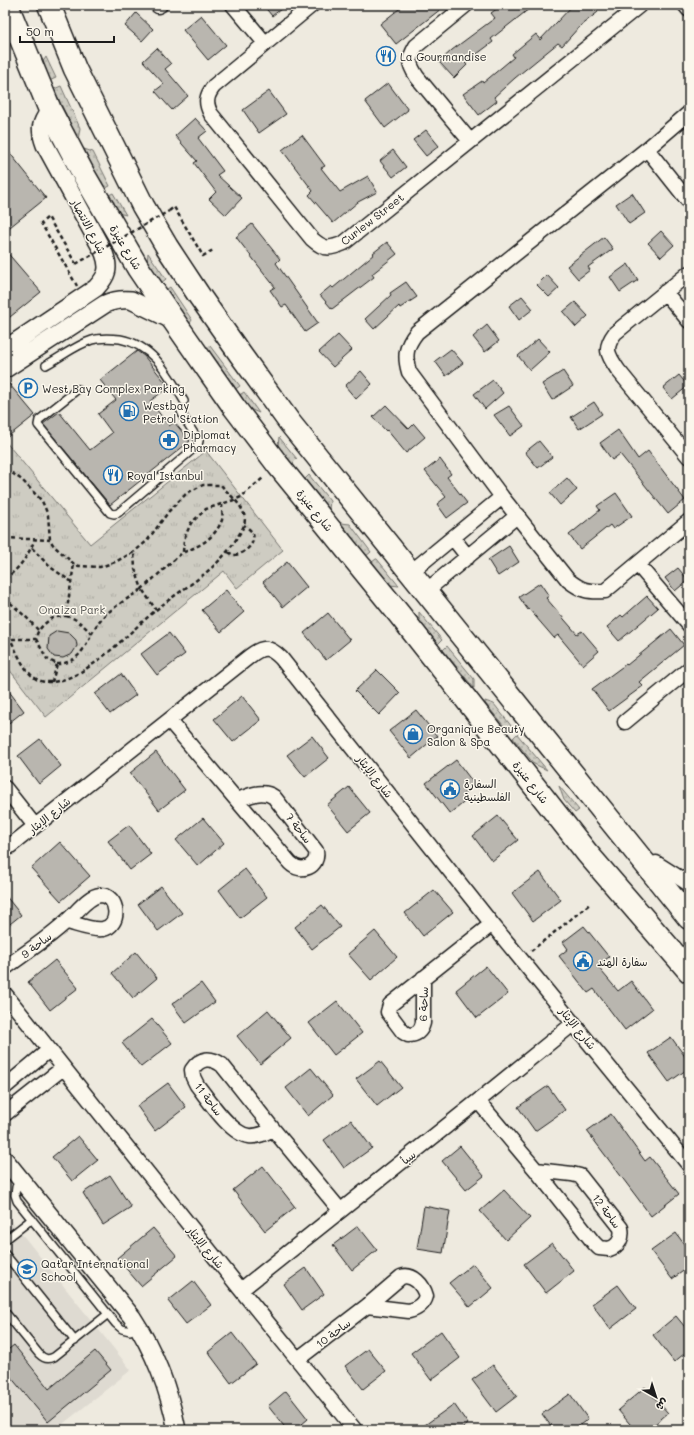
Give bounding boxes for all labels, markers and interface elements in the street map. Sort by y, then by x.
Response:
scale bar [20,18,114,44]
text: 50 m [26,23,54,39]
restaurant icon: La Gourmandise [375,45,397,67]
place label: La Gourmandise [400,49,487,64]
street label: Curlew Street [337,190,407,248]
street label: شارع الانتصار [66,195,110,257]
street label: شارع عنيزة [105,222,145,273]
parking icon: West Bay Complex Parking [17,377,39,399]
place label: West Bay Complex Parking [42,381,185,396]
place label: Westbay Petrol Station [143,398,218,426]
fuel station icon: Westbay Petrol Station [118,400,140,422]
place label: Diplomat Pharmacy [183,427,236,455]
pharmacy icon: Diplomat Pharmacy [158,429,180,451]
restaurant icon: Royal Istanbul [102,464,124,486]
place label: Royal Istanbul [127,468,203,483]
street label: شارع عنيزة [292,486,337,535]
park label: Onaiza Park [39,602,105,617]
place label: Organique Beauty Salon & Spa [427,721,525,749]
shop icon: Organique Beauty Salon & Spa [402,723,424,745]
street label: شارع الإيثار [351,751,396,802]
street label: شارع عنيزة [508,758,552,808]
place label: السفارة الفلسطينية [464,776,510,804]
public building icon: السفارة الفلسطينية [439,778,461,800]
street label: شارع الإيثار [24,793,75,839]
street label: ساحة 7 [283,810,315,846]
street label: ساحة 9 [18,929,54,961]
public building icon: سفارة الهند [572,950,594,972]
place label: سفارة الهند [597,954,647,969]
street label: ساحة 6 [415,986,431,1022]
street label: شارع الإيثار [554,1003,600,1054]
street label: ساحة 11 [192,1079,226,1119]
street label: سبأ [398,1147,419,1168]
street label: ساحة 12 [589,1191,625,1231]
street label: شارع الإيثار [182,1222,228,1273]
place label: Qatar International School [41,1256,149,1284]
school or university icon: Qatar International School [16,1258,38,1280]
street label: ساحة 10 [313,1315,353,1351]
north arrow [636,1377,676,1417]
text: ش [653,1396,672,1415]

